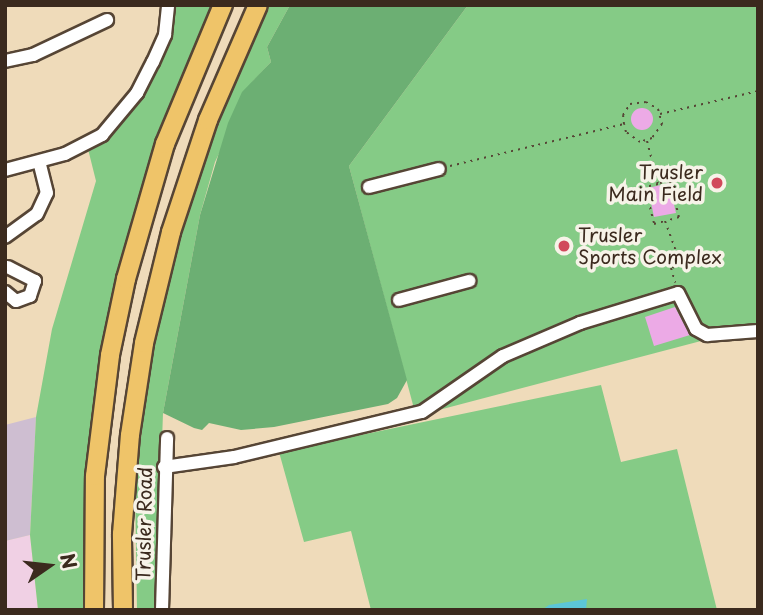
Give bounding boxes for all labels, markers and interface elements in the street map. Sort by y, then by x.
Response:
place label: Trusler Main Field [608,161,703,205]
marker: Trusler Main Field [709,175,725,191]
place label: Trusler Sports Complex [578,224,722,268]
marker: Trusler Sports Complex [556,238,572,254]
street label: Trusler Road [132,466,156,582]
north arrow [14,531,84,601]
text: N [54,550,85,572]

